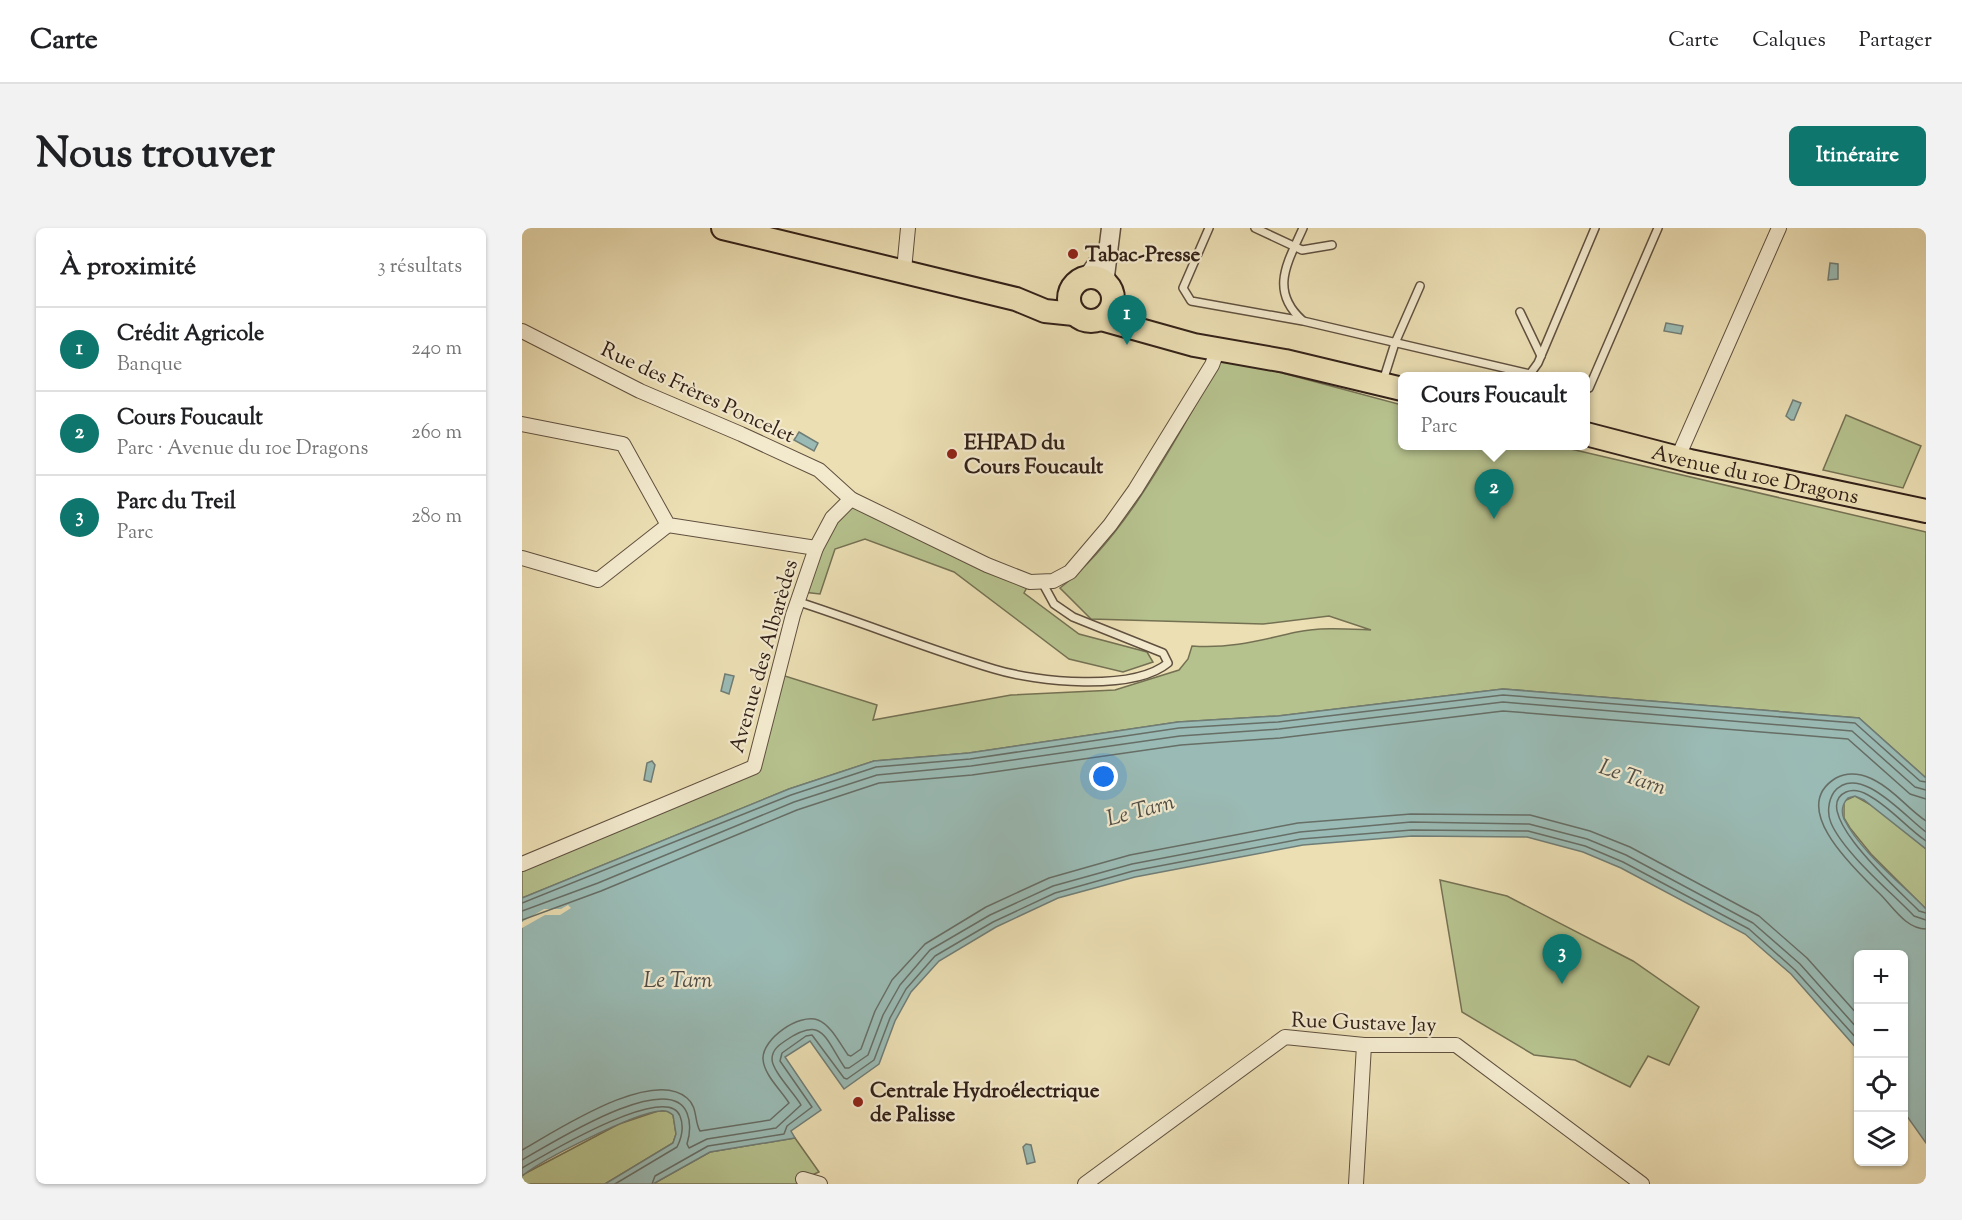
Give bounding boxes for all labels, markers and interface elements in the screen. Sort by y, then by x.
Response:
text: Carte [30,21,98,61]
text: Carte [1668,26,1719,56]
text: Calques [1752,26,1826,56]
text: Partager [1859,26,1932,56]
text: Nous trouver [36,126,275,186]
button: Itinéraire [1789,126,1926,186]
place label: Tabac-Presse [1085,241,1201,271]
marker: Tabac-Presse [1066,247,1080,261]
text: À proximité [60,249,196,286]
text: 3 résultats [378,253,462,282]
pin: 1 [1108,296,1146,345]
text: Crédit Agricole [117,319,264,351]
text: 1 [76,335,83,364]
text: 240 m [411,335,462,364]
street label: Rue des Frères Poncelet [595,336,799,452]
text: Banque [117,351,182,380]
popup [1398,372,1590,450]
text: Cours Foucault [1421,381,1567,413]
text: Cours Foucault [117,403,263,435]
text: Parc [1421,413,1458,442]
text: 2 [75,419,84,448]
text: 260 m [411,419,462,448]
place label: EHPAD du Cours Foucault [964,429,1104,483]
text: Parc · Avenue du 10e Dragons [117,435,368,464]
street label: Avenue du 10e Dragons [1648,439,1861,513]
marker: EHPAD du Cours Foucault [945,447,959,461]
pin: 2 [1474,470,1514,519]
text: Parc du Treil [117,487,236,519]
text: 3 [75,503,84,532]
text: 280 m [411,503,462,532]
text: Parc [117,519,153,548]
street label: Avenue des Albarèdes [723,556,807,757]
water label: Le Tarn [1594,752,1670,805]
your location [1089,762,1118,791]
water label: Le Tarn [1103,787,1179,836]
pin: 3 [1542,934,1582,984]
map controls [1854,950,1908,1166]
button: + [1854,950,1908,1004]
water label: Le Tarn [643,966,713,998]
button: − [1854,1004,1908,1058]
street label: Rue Gustave Jay [1291,1006,1438,1042]
button: locate [1854,1058,1908,1112]
place label: Centrale Hydroélectrique de Palisse [870,1077,1100,1131]
marker: Centrale Hydroélectrique de Palisse [851,1095,865,1109]
button: layers [1854,1112,1908,1166]

